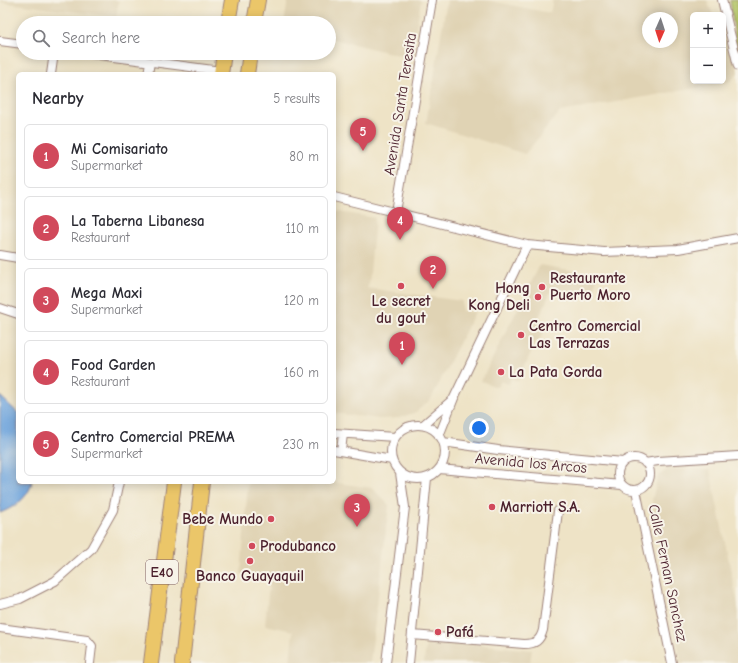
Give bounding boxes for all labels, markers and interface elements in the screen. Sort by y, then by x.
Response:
north arrow [642,12,678,48]
map controls [690,12,726,84]
button: + [690,12,726,48]
search box [16,16,336,60]
icon: search [30,27,52,49]
text: Search here [62,29,140,47]
street label: Avenida Santa Teresita [380,31,420,177]
button: − [690,48,726,84]
text: Nearby [32,89,83,108]
text: 5 results [273,91,320,106]
pin: 5 [350,118,376,151]
text: Mi Comisariato [71,140,168,158]
text: 1 [43,149,49,164]
text: 80 m [289,149,319,164]
text: Supermarket [71,158,142,173]
pin: 4 [387,207,413,240]
text: La Taberna Libanesa [71,212,205,230]
text: 2 [43,221,49,236]
text: 110 m [286,221,319,236]
text: Restaurant [71,230,130,245]
pin: 2 [420,256,446,289]
place label: Restaurante Puerto Moro [550,269,631,304]
place label: Hong Kong Deli [468,279,530,314]
marker: Le secret du gout [396,281,406,291]
marker: Restaurante Puerto Moro [537,282,547,292]
text: Mega Maxi [71,284,142,302]
place label: Le secret du gout [371,292,432,327]
marker: Hong Kong Deli [533,292,543,302]
text: 3 [43,293,49,308]
text: 120 m [284,293,319,308]
text: Supermarket [71,302,142,317]
place label: Centro Comercial Las Terrazas [529,317,641,352]
marker: Centro Comercial Las Terrazas [516,330,526,340]
pin: 1 [389,332,415,365]
text: Food Garden [71,356,156,374]
place label: La Pata Gorda [509,363,602,381]
text: 4 [43,365,49,380]
text: 160 m [284,365,319,380]
marker: La Pata Gorda [496,367,506,377]
text: Restaurant [71,374,130,389]
your location [469,418,489,438]
text: Centro Comercial PREMA [71,428,235,446]
text: 5 [43,437,49,452]
text: 230 m [283,437,319,452]
text: Supermarket [71,446,142,461]
street label: Avenida los Arcos [474,449,588,477]
pin: 3 [344,494,370,527]
place label: Marriott S.A. [500,498,581,516]
marker: Marriott S.A. [487,502,497,512]
street label: Calle Fernan Sanchez [645,503,691,644]
place label: Bebe Mundo [182,510,263,528]
marker: Bebe Mundo [266,514,276,524]
place label: Produbanco [260,537,336,555]
marker: Produbanco [247,541,257,551]
marker: Banco Guayaquil [245,556,255,566]
road number: E40 [146,560,178,584]
place label: Banco Guayaquil [196,567,304,585]
place label: Pafá [446,623,474,641]
marker: Pafá [433,627,443,637]

